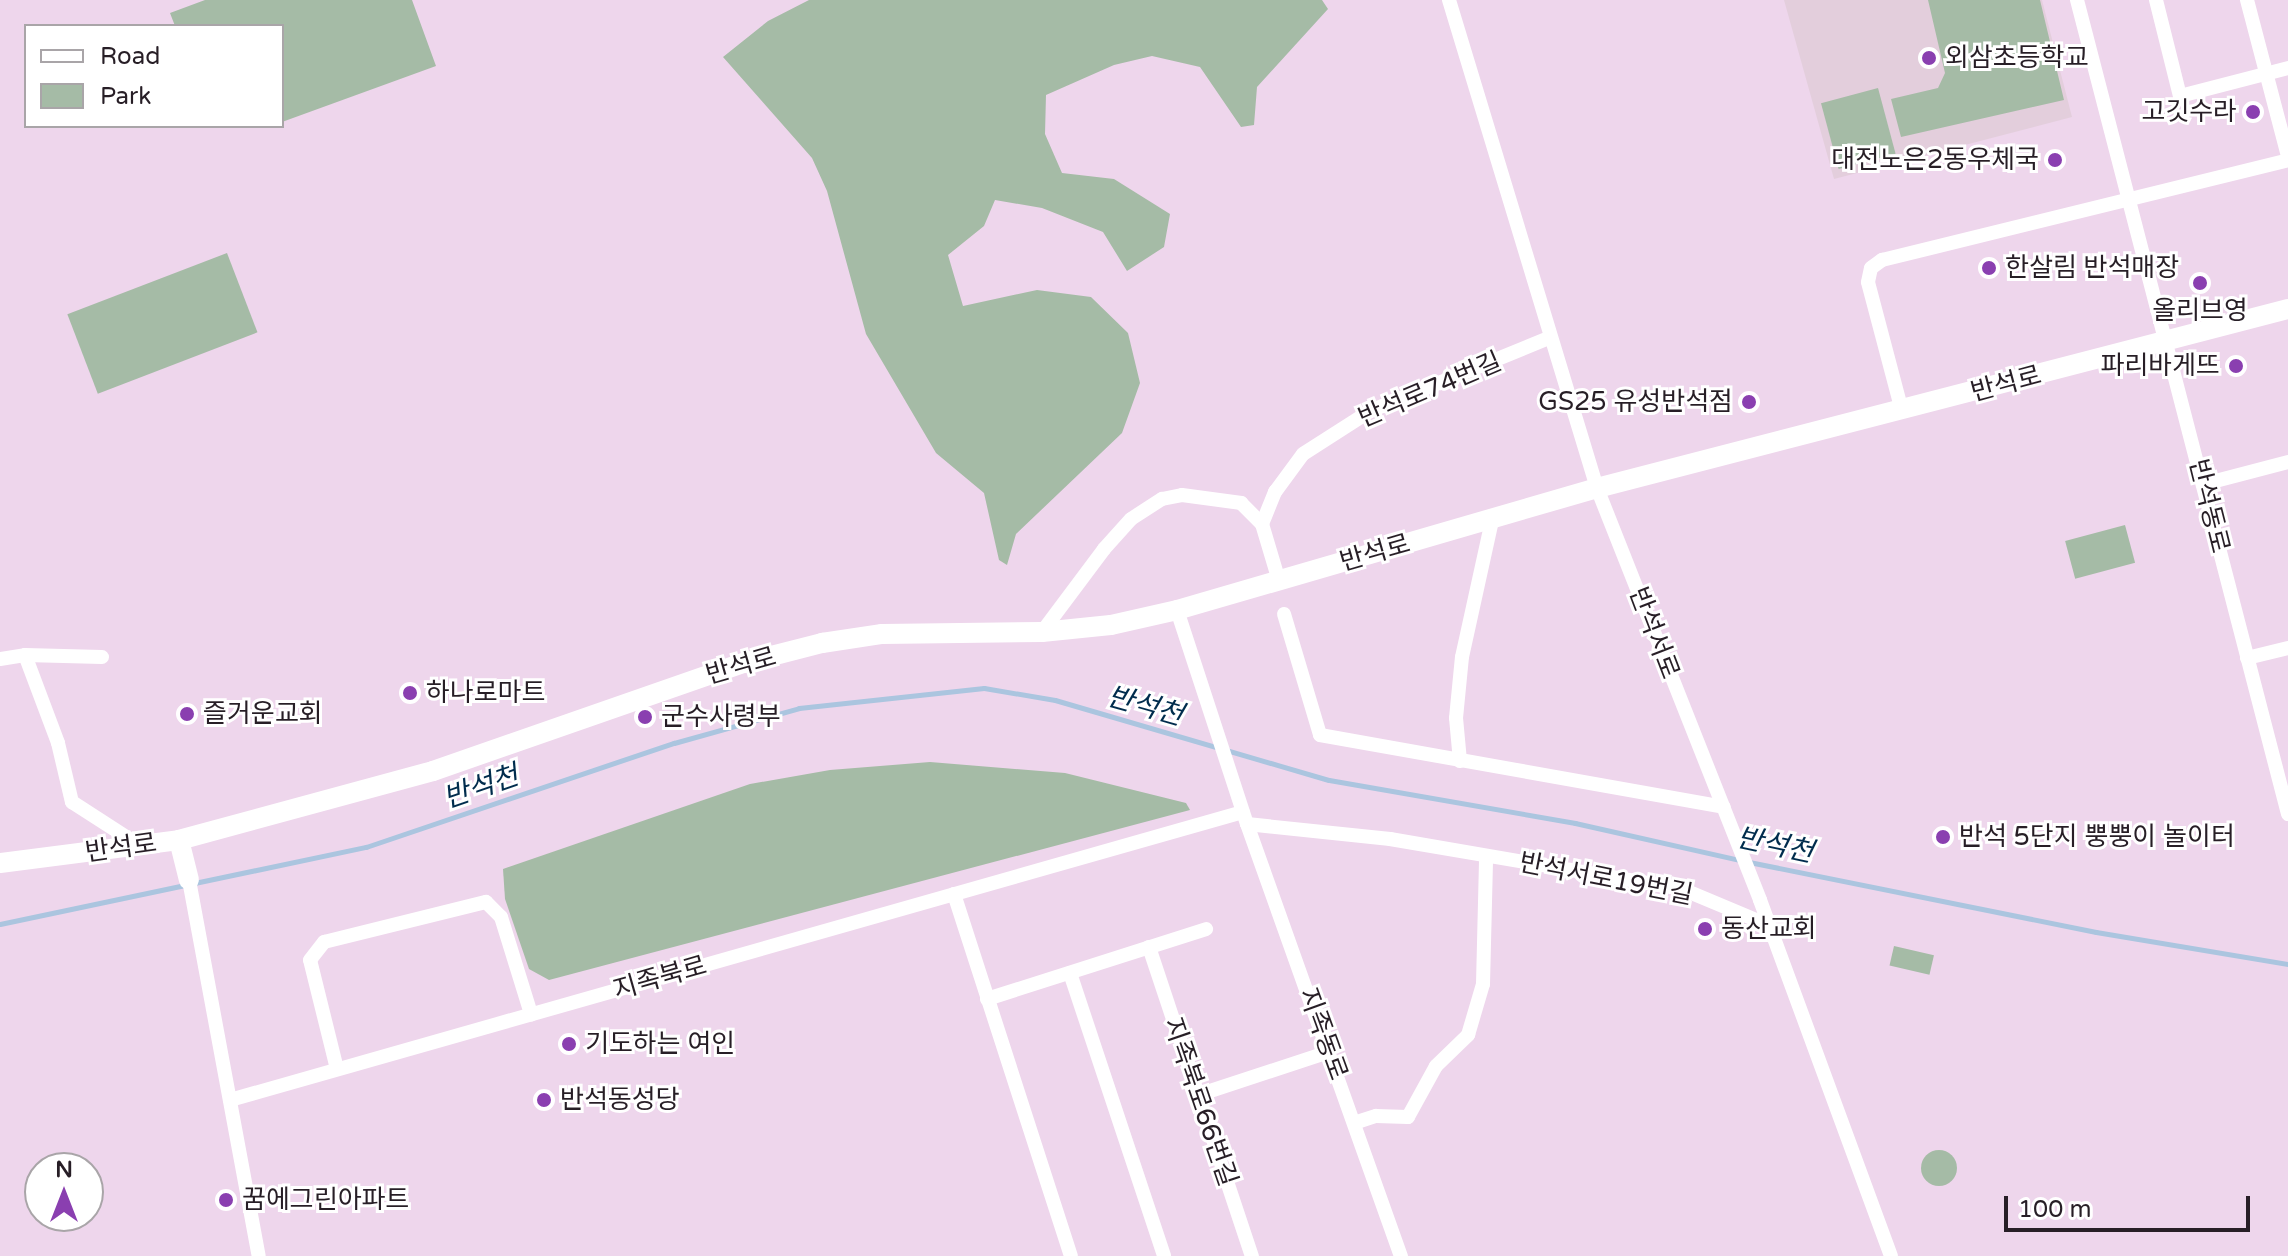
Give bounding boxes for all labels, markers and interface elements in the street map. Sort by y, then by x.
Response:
legend [24,24,284,128]
text: Road [100,42,160,71]
place label: 외삼초등학교 [1945,42,2089,74]
marker: 외삼초등학교 [1920,49,1938,67]
text: Park [100,82,151,111]
place label: 고깃수라 [2141,96,2237,128]
marker: 고깃수라 [2244,103,2262,121]
place label: 대전노은2동우체국 [1831,144,2039,176]
marker: 대전노은2동우체국 [2046,151,2064,169]
place label: 한살림 반석매장 [2005,252,2179,284]
marker: 한살림 반석매장 [1980,259,1998,277]
marker: 올리브영 [2191,274,2209,292]
place label: 올리브영 [2152,295,2248,327]
street label: 반석로74번길 [1354,346,1506,434]
place label: 파리바게뜨 [2100,350,2220,382]
marker: 파리바게뜨 [2227,357,2245,375]
street label: 반석로 [1967,360,2045,408]
place label: GS25 유성반석점 [1538,386,1733,418]
marker: GS25 유성반석점 [1740,393,1758,411]
street label: 반석동로 [2182,456,2236,556]
street label: 반석로 [1336,528,1414,578]
street label: 반석서로 [1622,583,1686,683]
street label: 반석로 [702,641,780,691]
place label: 하나로마트 [426,677,546,709]
water label: 반석천 [1103,679,1187,733]
marker: 하나로마트 [401,684,419,702]
place label: 즐거운교회 [203,698,323,730]
place label: 군수사령부 [661,701,781,733]
marker: 즐거운교회 [178,705,196,723]
marker: 군수사령부 [636,708,654,726]
water label: 반석천 [439,759,523,815]
water label: 반석천 [1734,821,1816,869]
place label: 반석 5단지 뿡뿡이 놀이터 [1959,821,2235,853]
street label: 반석로 [83,828,159,868]
marker: 반석 5단지 뿡뿡이 놀이터 [1934,828,1952,846]
street label: 반석서로19번길 [1517,847,1695,911]
place label: 동산교회 [1721,913,1817,945]
marker: 동산교회 [1696,920,1714,938]
street label: 지족북로 [610,950,710,1006]
street label: 지족동로 [1292,984,1354,1084]
street label: 지족북로66번길 [1157,1014,1243,1190]
place label: 기도하는 여인 [585,1028,735,1060]
marker: 기도하는 여인 [560,1035,578,1053]
place label: 반석동성당 [560,1084,680,1116]
marker: 반석동성당 [535,1091,553,1109]
north arrow [24,1152,104,1232]
text: N [55,1157,73,1183]
scale bar [2008,1180,2254,1230]
place label: 꿈에그린아파트 [242,1184,409,1216]
marker: 꿈에그린아파트 [217,1191,235,1209]
text: 100 m [2018,1195,2092,1224]

